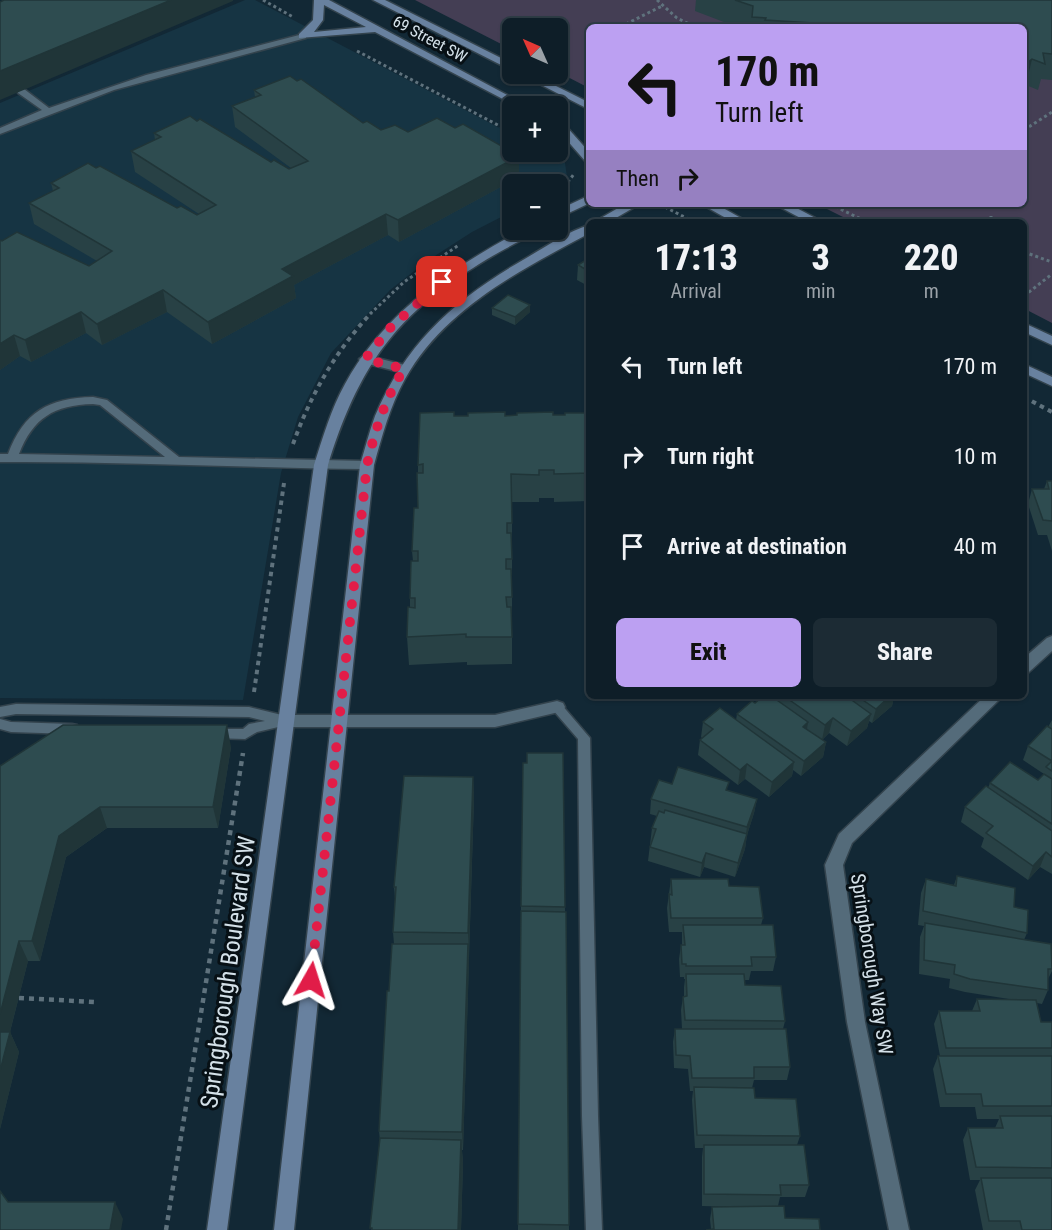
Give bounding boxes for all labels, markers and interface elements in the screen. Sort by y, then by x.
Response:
street label: 69 Street SW [390,12,470,66]
north arrow [502,18,568,84]
map controls [502,18,568,240]
text: 170 m [715,47,820,96]
icon: left [616,48,694,126]
button: + [502,96,568,162]
text: Turn left [715,97,804,129]
icon: right [671,162,704,195]
text: Then [616,166,659,191]
button: − [502,174,568,240]
text: 17:13 [654,237,738,279]
text: 3 [812,237,830,279]
text: 220 [904,237,959,279]
pin [416,256,467,307]
icon: arrive [425,265,458,298]
text: Arrival [671,279,721,303]
text: min [806,279,835,303]
text: m [924,279,939,303]
icon: left [616,350,649,383]
text: Turn left [667,354,742,379]
text: 170 m [943,354,997,379]
icon: right [616,440,649,473]
text: Turn right [667,444,754,469]
text: 10 m [954,444,997,469]
icon: arrive [616,530,649,563]
text: Arrive at destination [667,534,847,559]
text: 40 m [954,534,997,559]
button: Exit [616,618,801,687]
button: Share [813,618,997,687]
street label: Springborough Boulevard SW [195,834,261,1110]
street label: Springborough Way SW [846,872,898,1056]
position arrow [279,948,343,1012]

